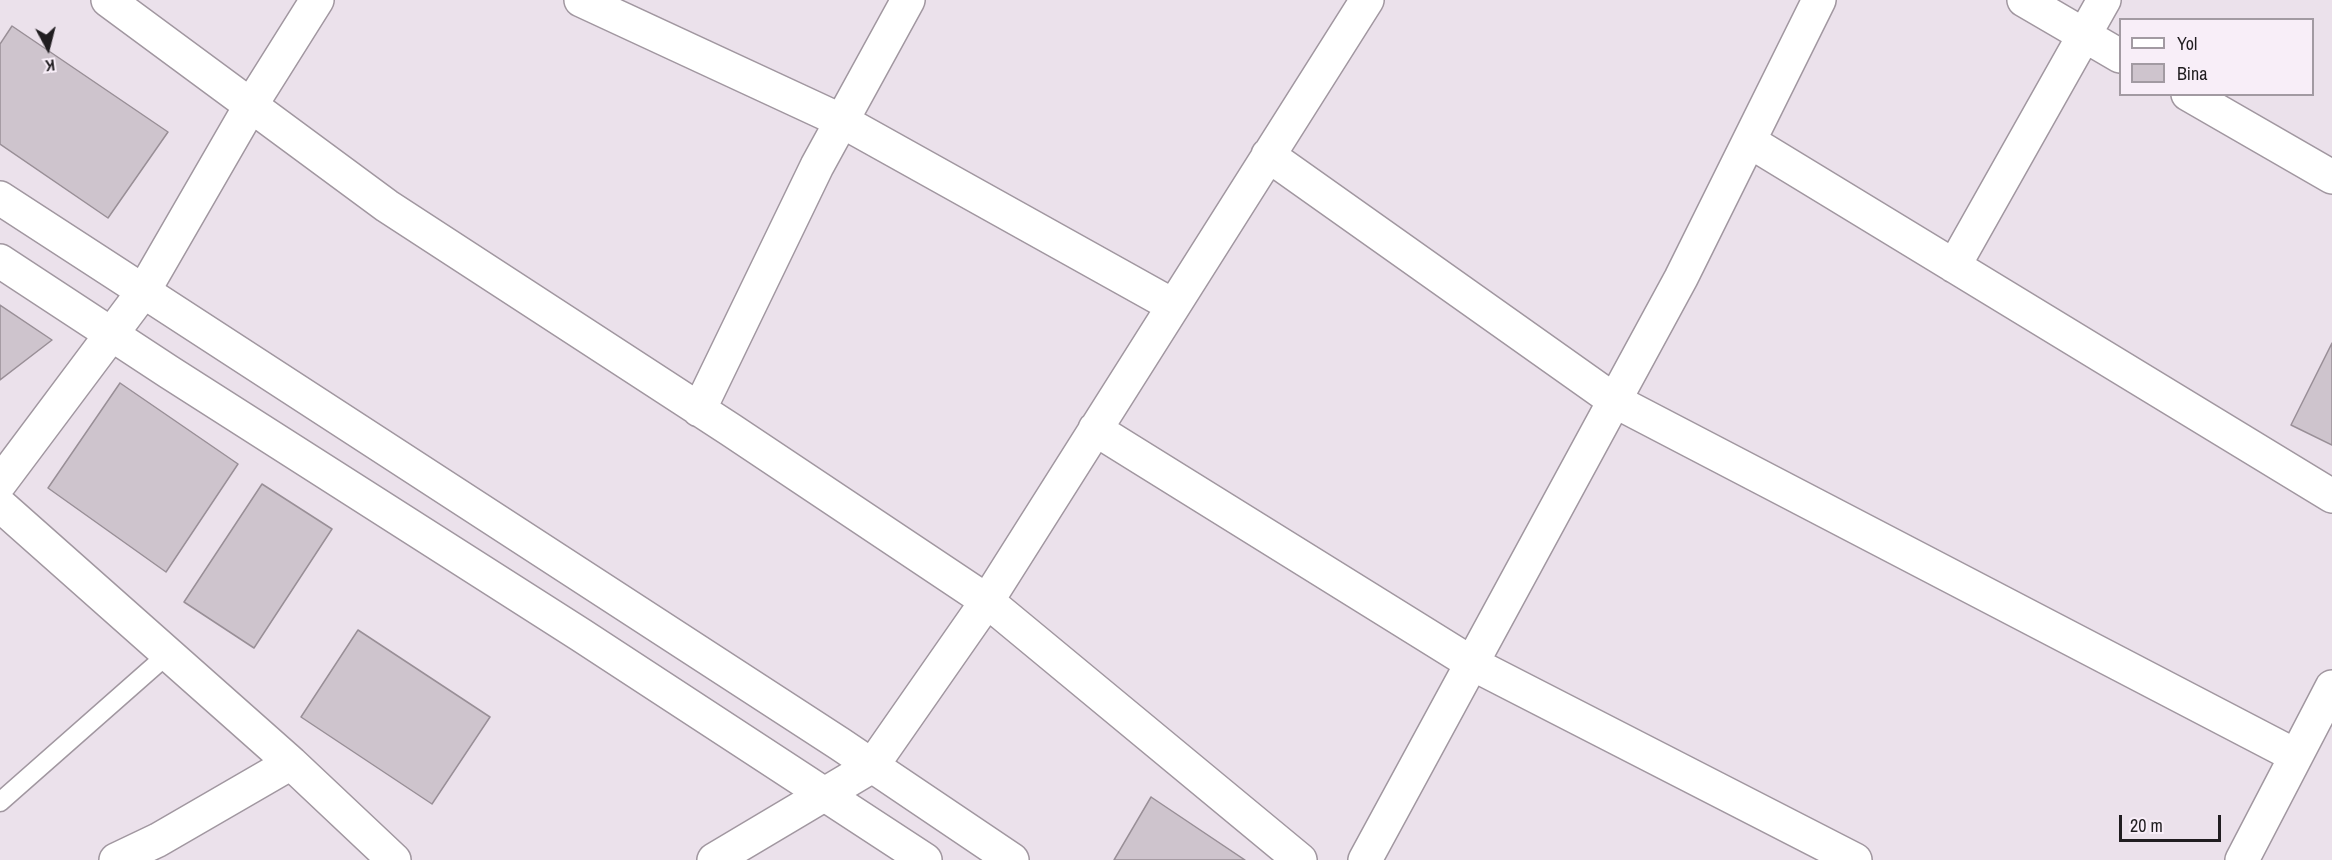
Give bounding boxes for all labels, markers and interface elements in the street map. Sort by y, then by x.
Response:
north arrow [18,18,78,78]
legend [2119,18,2314,96]
text: Yol [2177,31,2197,56]
text: K [44,54,56,77]
text: Bina [2177,61,2207,86]
scale bar [2122,803,2224,841]
text: 20 m [2130,813,2163,838]

